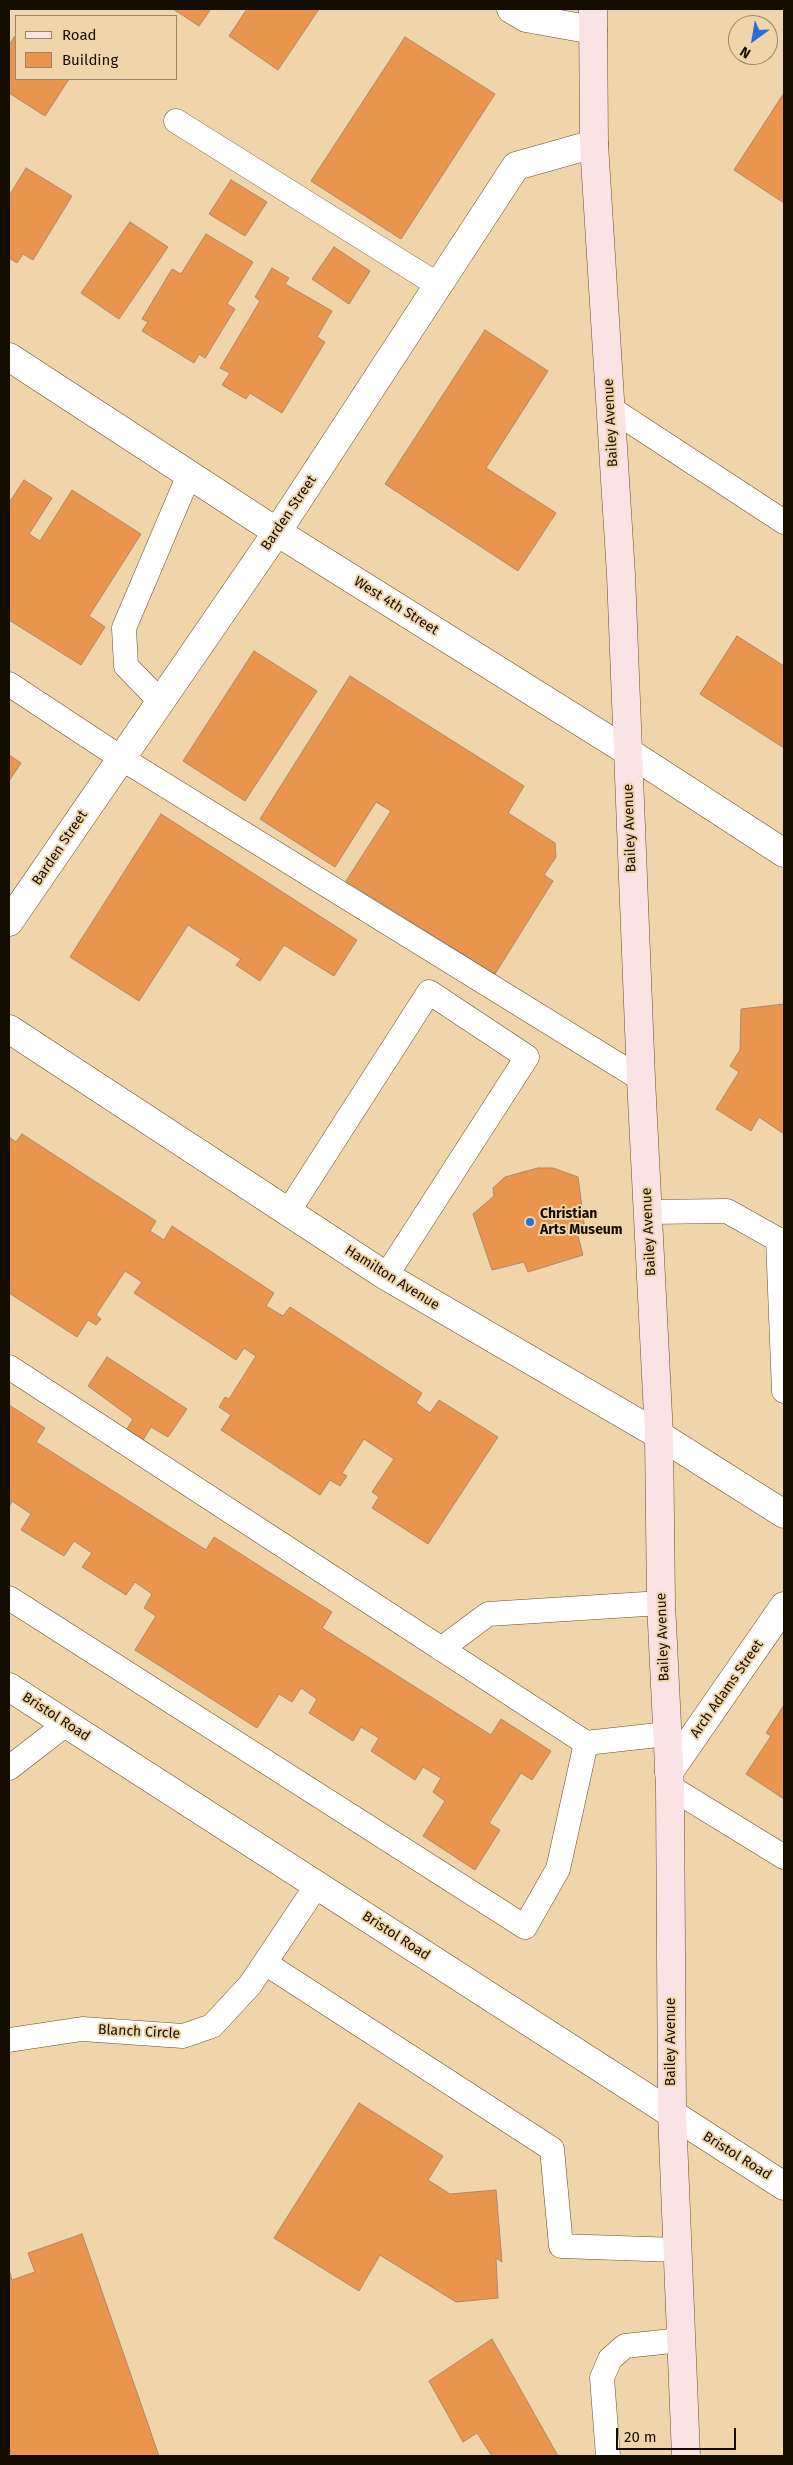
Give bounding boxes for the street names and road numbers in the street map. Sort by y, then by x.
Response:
street label: Bailey Avenue [600,378,622,468]
street label: Barden Street [258,472,320,554]
street label: West 4th Street [351,573,441,639]
street label: Bailey Avenue [620,783,640,873]
street label: Barden Street [29,807,91,889]
street label: Bailey Avenue [638,1187,660,1277]
street label: Hamilton Avenue [342,1242,442,1314]
street label: Bailey Avenue [653,1592,673,1682]
street label: Arch Adams Street [687,1637,767,1741]
street label: Bristol Road [19,1689,93,1745]
street label: Bristol Road [359,1908,433,1964]
street label: Bailey Avenue [663,1998,679,2086]
street label: Blanch Circle [98,2021,180,2043]
street label: Bristol Road [700,2128,774,2184]

